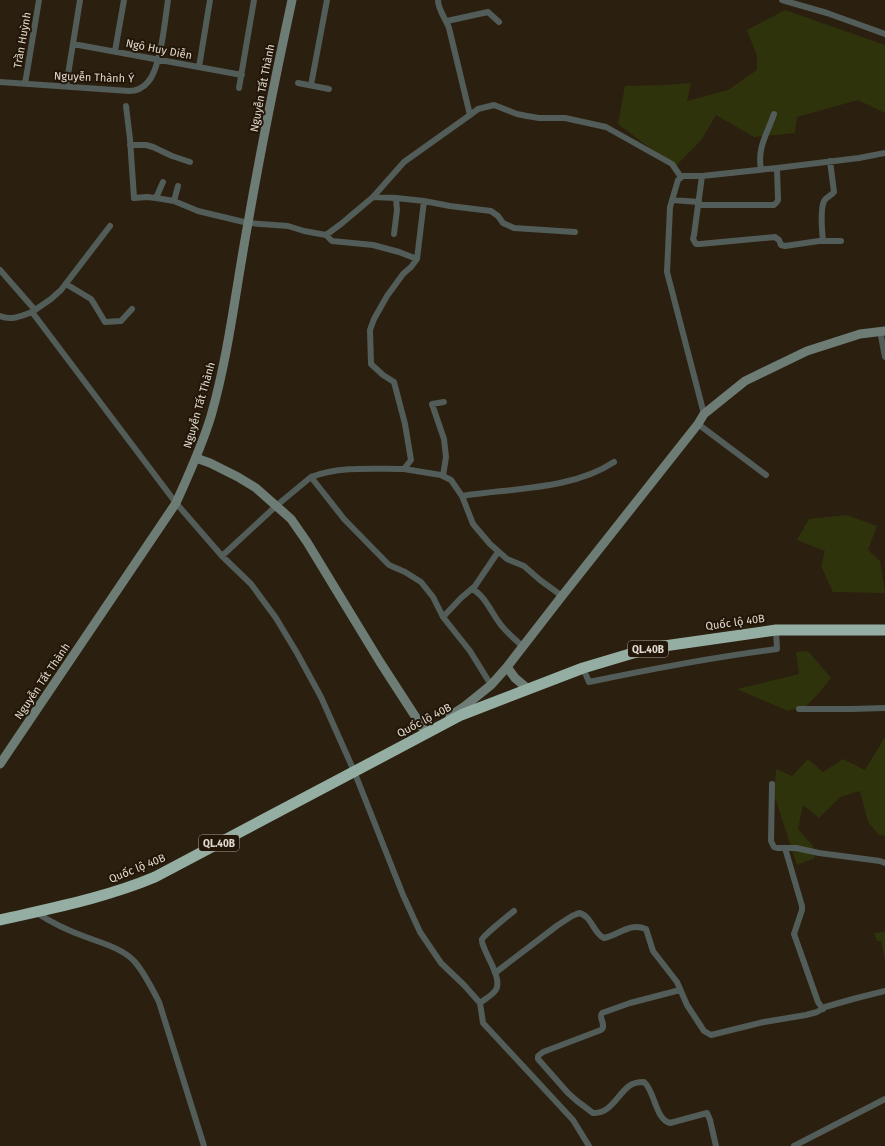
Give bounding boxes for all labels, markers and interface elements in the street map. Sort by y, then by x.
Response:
street label: Trần Huỳnh [11,11,34,69]
street label: Ngô Huy Diễn [125,37,193,62]
street label: Nguyễn Tất Thành [248,43,277,133]
street label: Nguyễn Thành Ý [54,69,134,85]
street label: Nguyễn Tất Thành [181,360,218,450]
street label: Quốc lộ 40B [705,612,766,633]
street label: Nguyễn Tất Thành [12,641,73,722]
road number: QL.40B [628,641,668,657]
street label: Quốc lộ 40B [395,701,454,740]
road number: QL.40B [199,835,239,851]
street label: Quốc lộ 40B [107,851,168,886]

